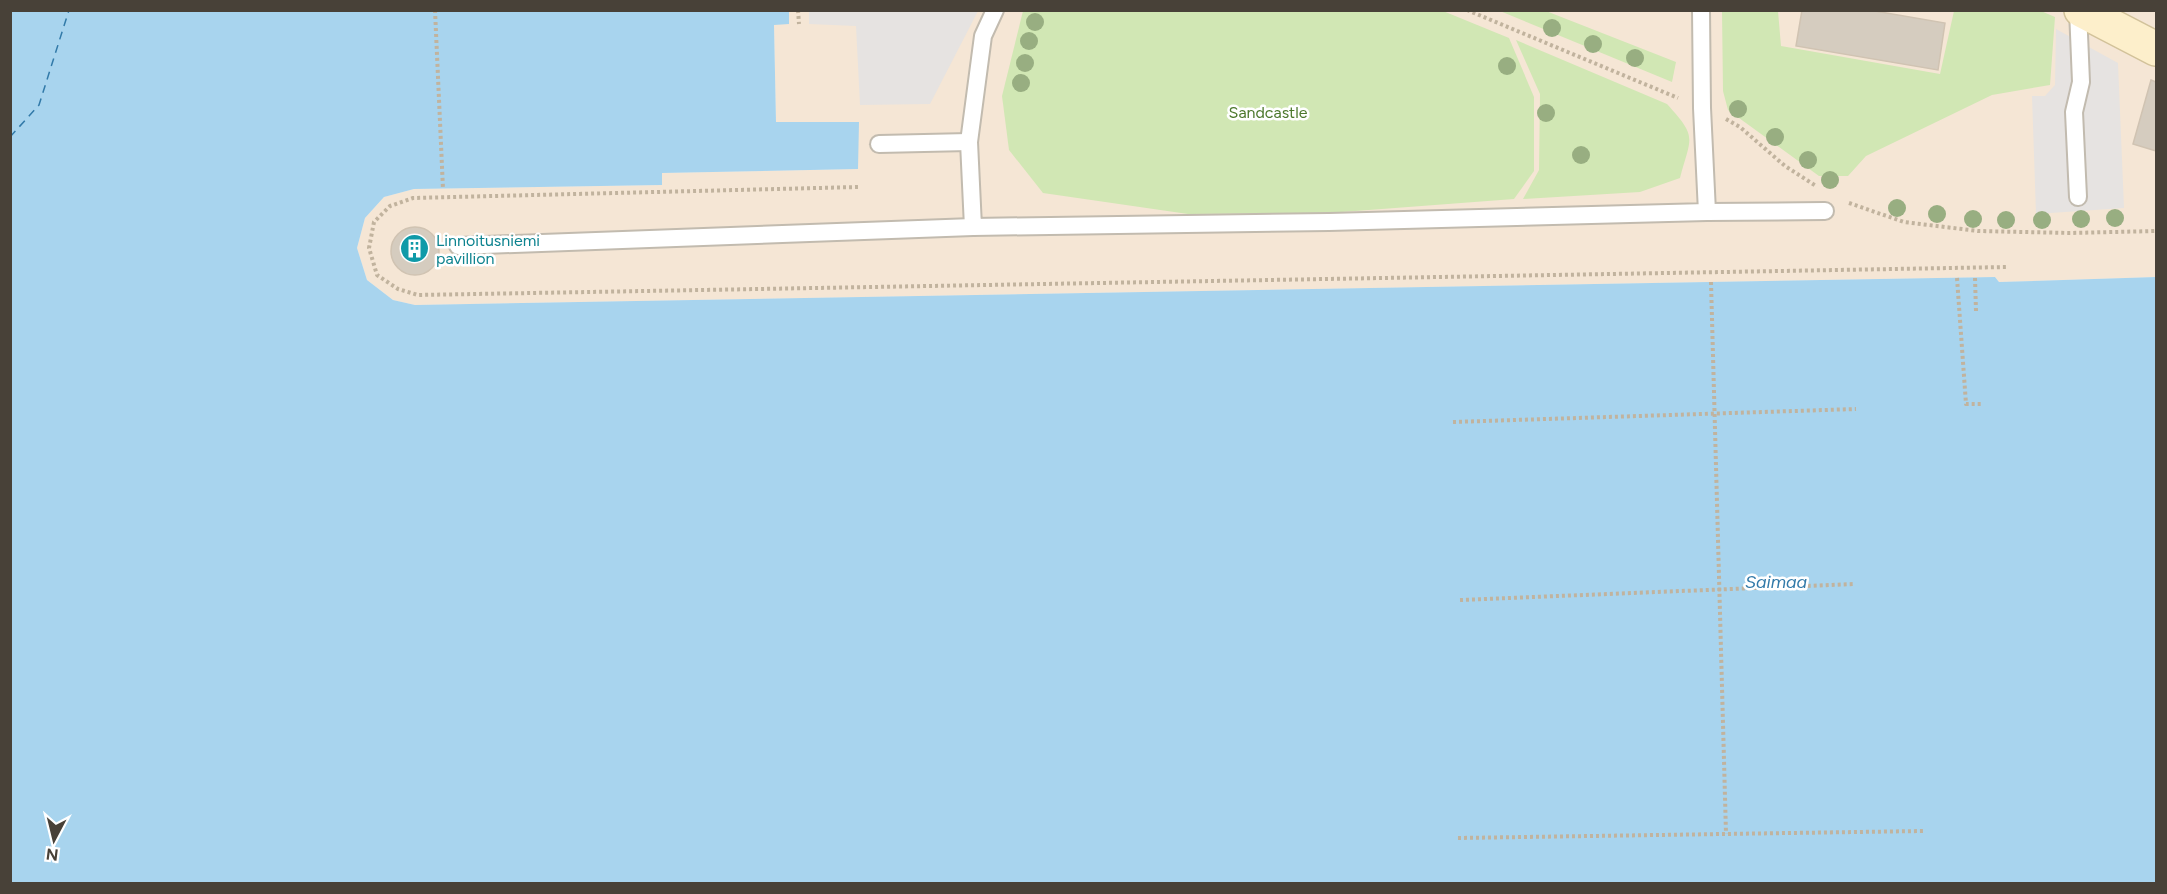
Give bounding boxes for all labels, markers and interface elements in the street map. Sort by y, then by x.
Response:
park label: Sandcastle [1229,103,1308,122]
place label: Linnoitusniemi pavillion [436,231,540,268]
building icon: Linnoitusniemi pavillion [399,233,431,265]
water label: Saimaa [1745,571,1808,593]
north arrow [24,810,84,870]
text: N [45,844,60,865]

